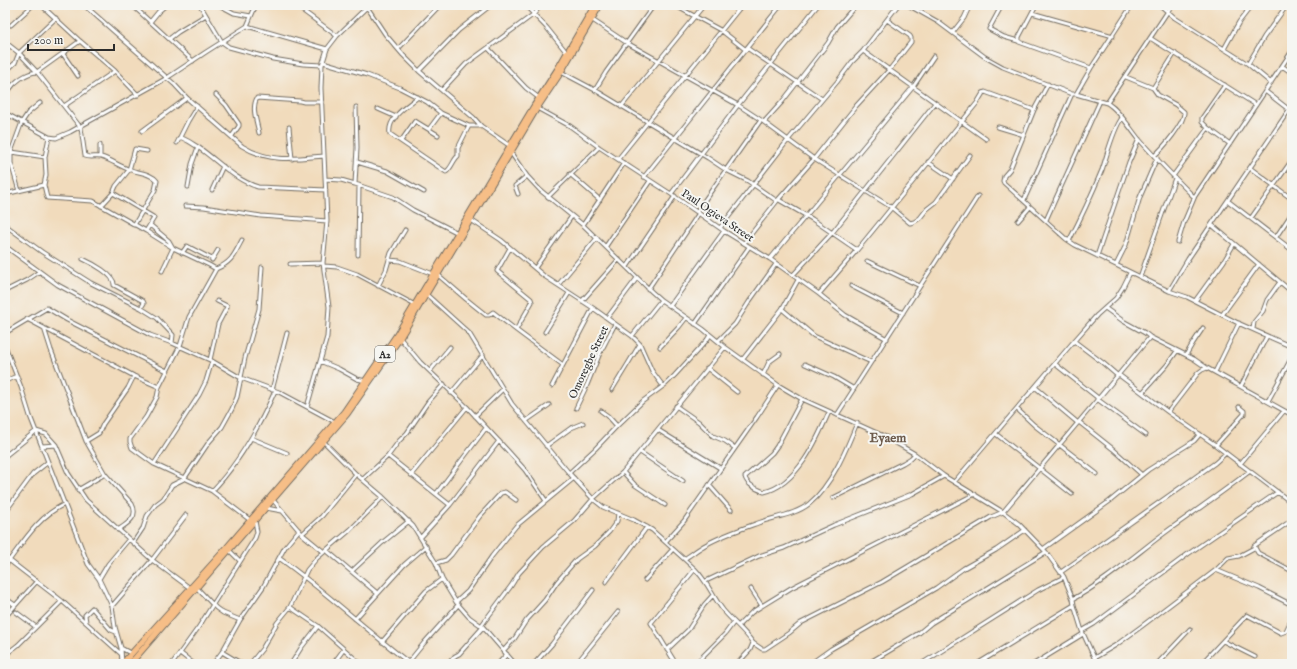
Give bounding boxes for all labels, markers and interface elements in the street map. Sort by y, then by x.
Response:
scale bar [28,26,114,52]
text: 200 m [34,33,63,48]
street label: Paul Ogieva Street [678,186,757,245]
street label: Omoregbe Street [566,323,612,401]
road number: A2 [375,346,395,362]
district label: Eyaem [870,430,906,447]

